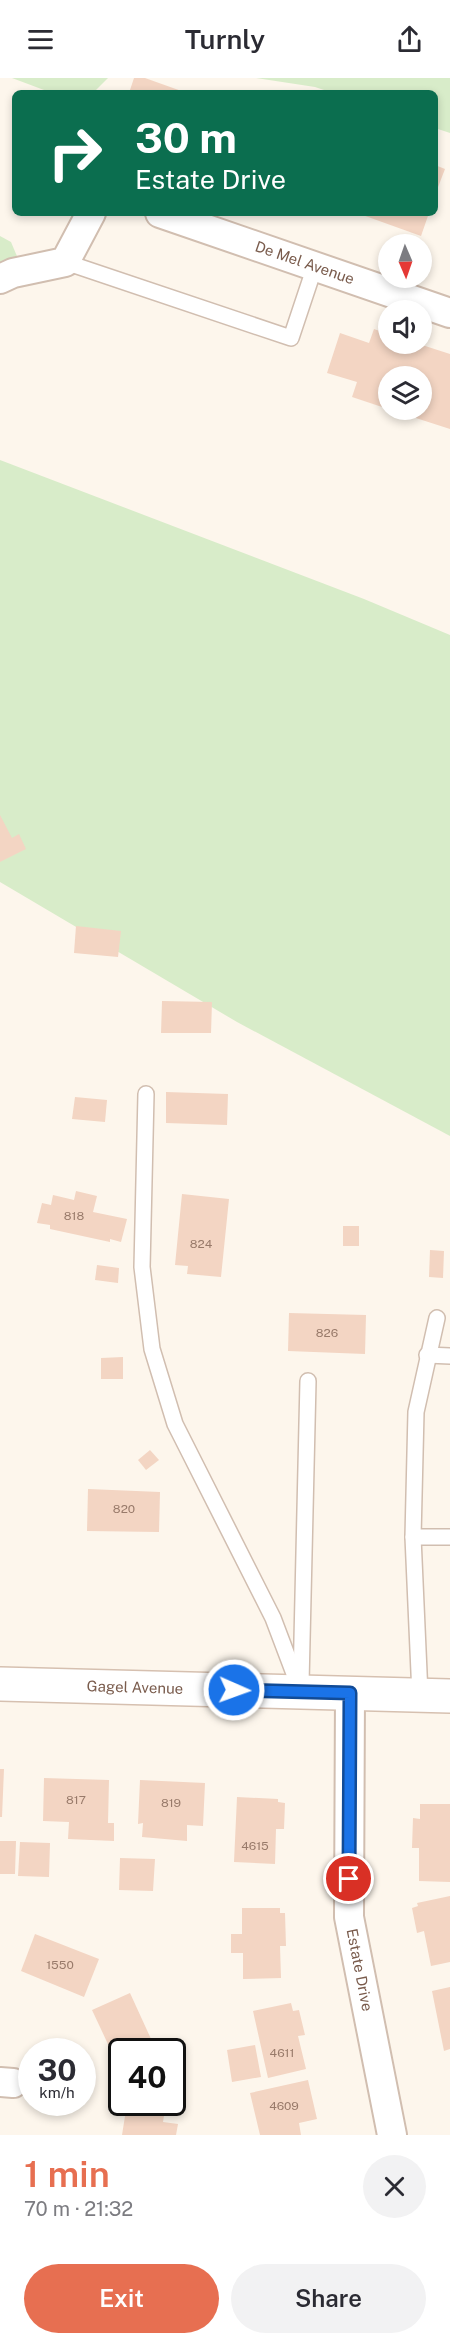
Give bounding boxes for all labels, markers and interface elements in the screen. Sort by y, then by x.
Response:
icon: menu [24,23,57,56]
text: Turnly [185,23,265,55]
icon: share [393,23,426,56]
text: 30 m [135,113,237,162]
icon: right [36,114,114,192]
text: Estate Drive [135,163,286,195]
north arrow [378,234,432,288]
map controls [378,234,432,420]
street label: De Mel Avenue [253,237,357,287]
button: sound [378,300,432,354]
button: layers [378,366,432,420]
house number: 818 [64,1209,84,1223]
house number: 824 [190,1237,213,1251]
house number: 826 [316,1326,338,1340]
house number: 820 [113,1502,135,1516]
position arrow [202,1658,266,1722]
street label: Gagel Avenue [86,1677,183,1697]
house number: 817 [66,1793,86,1807]
house number: 819 [161,1796,181,1810]
house number: 4615 [241,1839,269,1853]
pin [323,1853,374,1904]
icon: arrive [332,1862,365,1895]
street label: Estate Drive [343,1927,376,2013]
house number: 1550 [46,1958,74,1972]
speed limit sign: 40 [108,2038,186,2116]
house number: 4611 [270,2046,294,2060]
text: 30 [37,2052,77,2088]
text: km/h [39,2084,75,2101]
house number: 4609 [269,2099,299,2113]
text: 1 min [24,2153,110,2195]
button: close [363,2155,426,2218]
text: 70 m · 21:32 [24,2197,133,2221]
button: Exit [24,2264,219,2333]
button: Share [231,2264,426,2333]

